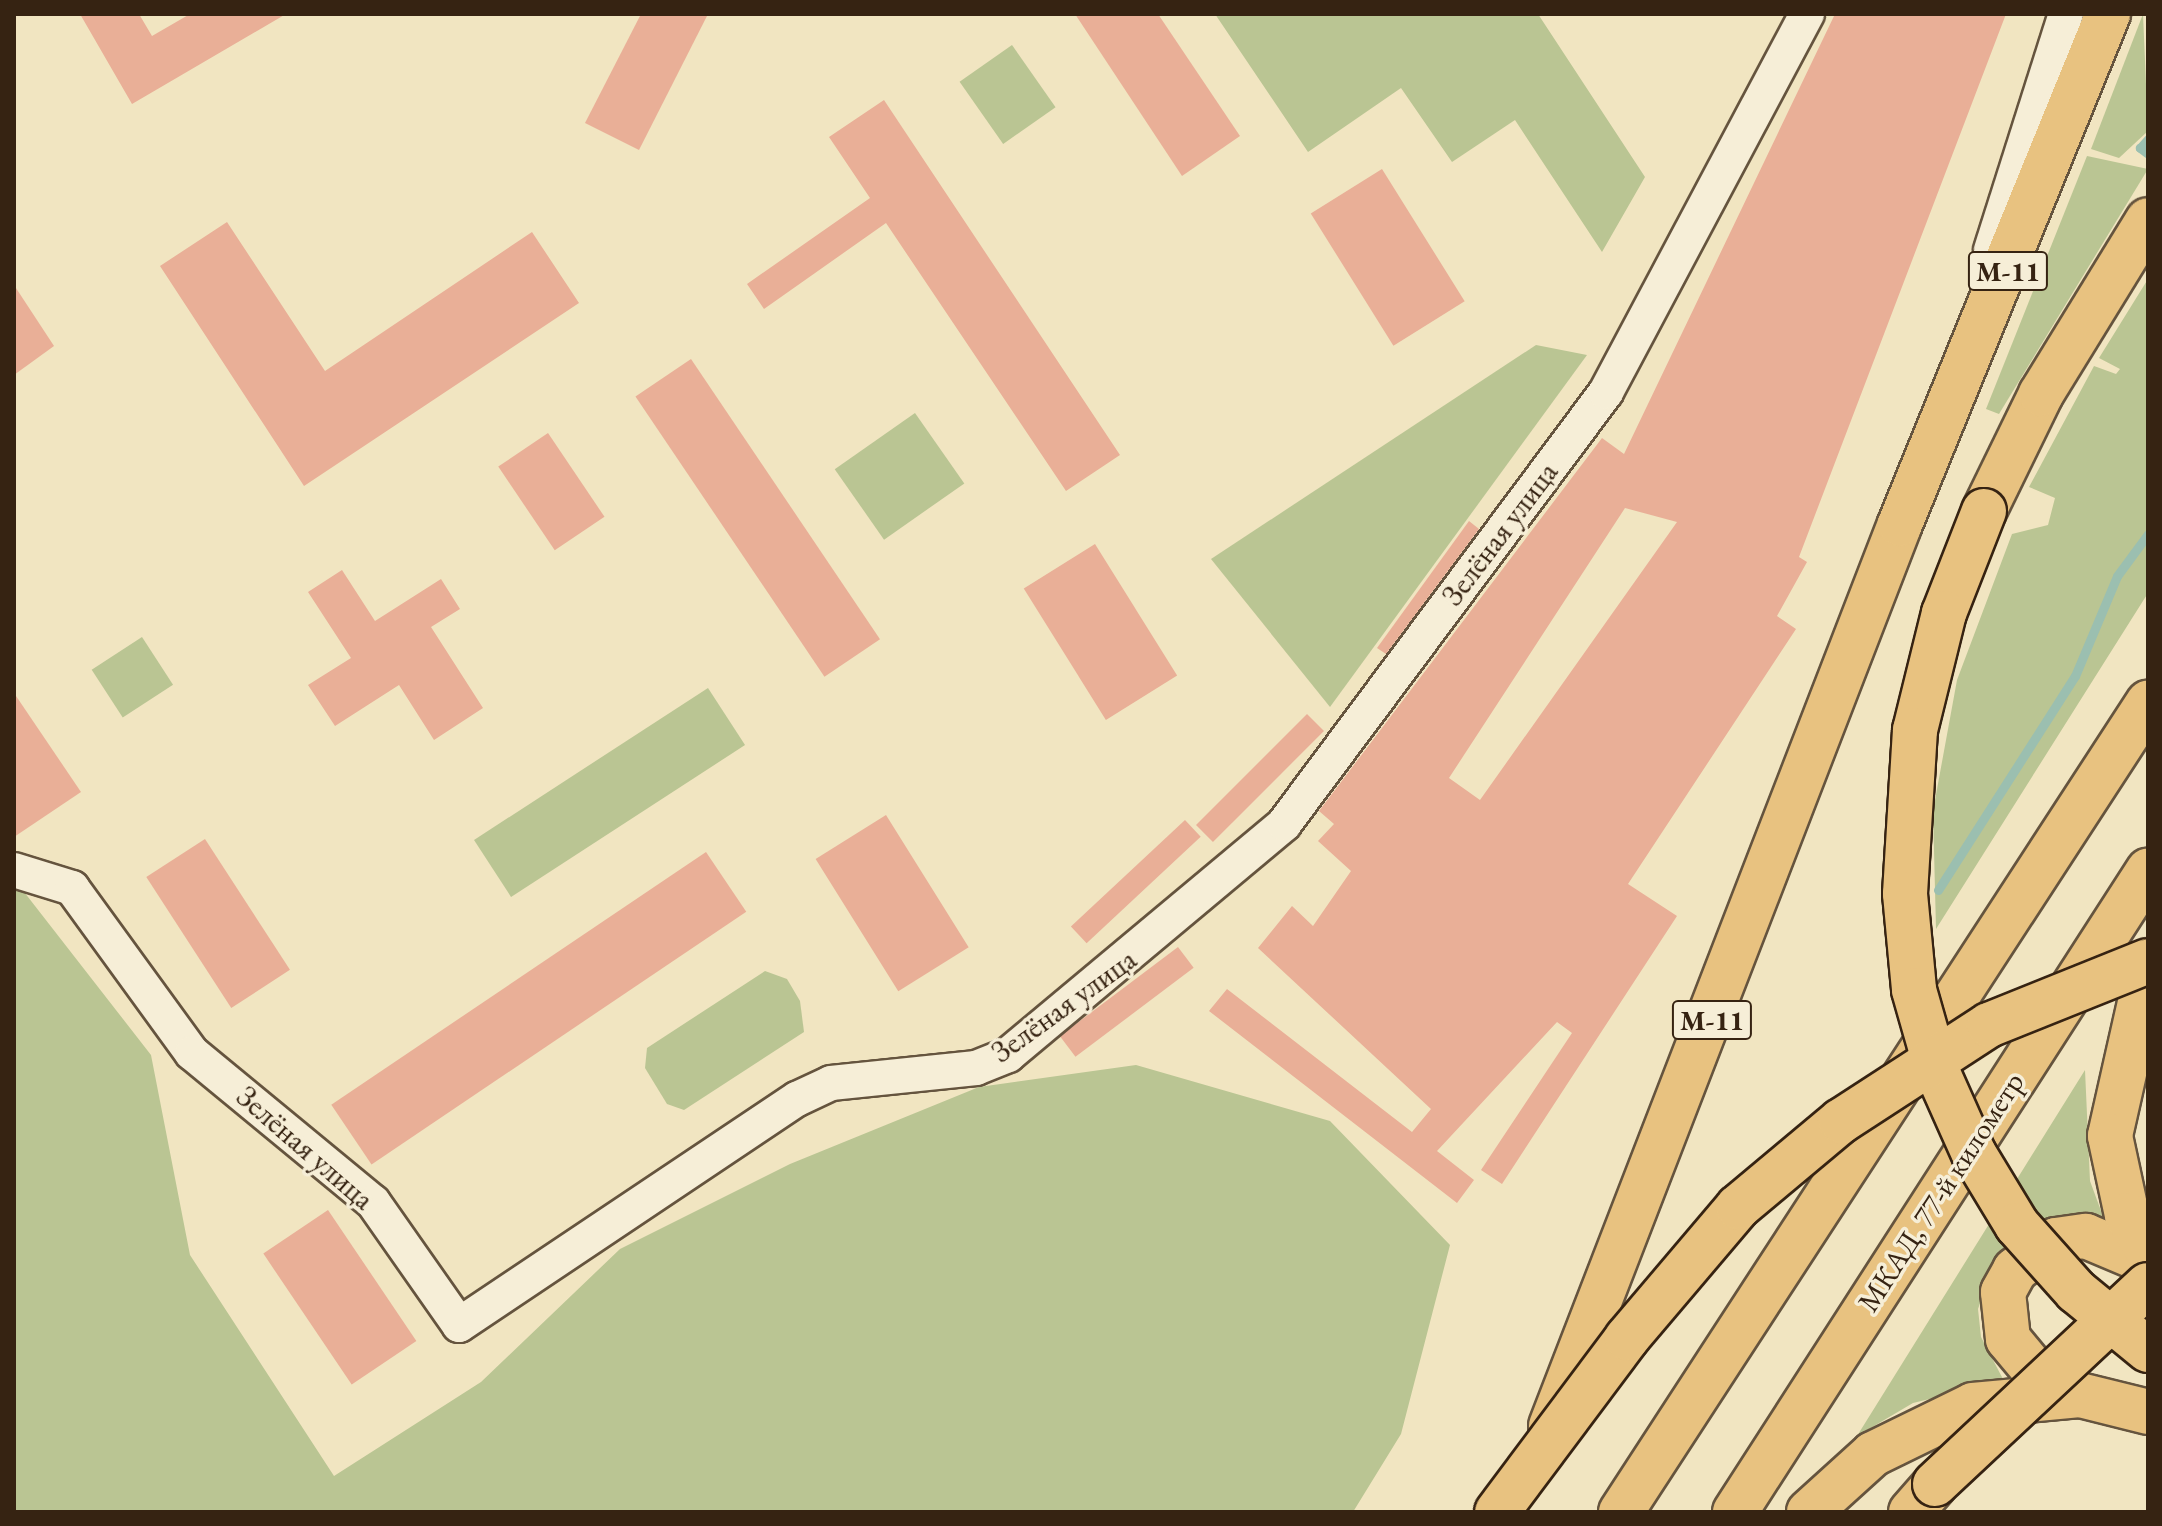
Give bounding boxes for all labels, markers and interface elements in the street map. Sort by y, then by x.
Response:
road number: М-11 [1966,247,2050,295]
street label: Зелёная улица [1434,455,1566,613]
street label: Зелёная улица [985,941,1143,1071]
road number: М-11 [1670,996,1754,1044]
street label: МКАД, 77-й километр [1850,1066,2032,1318]
street label: Зелёная улица [229,1079,381,1217]

